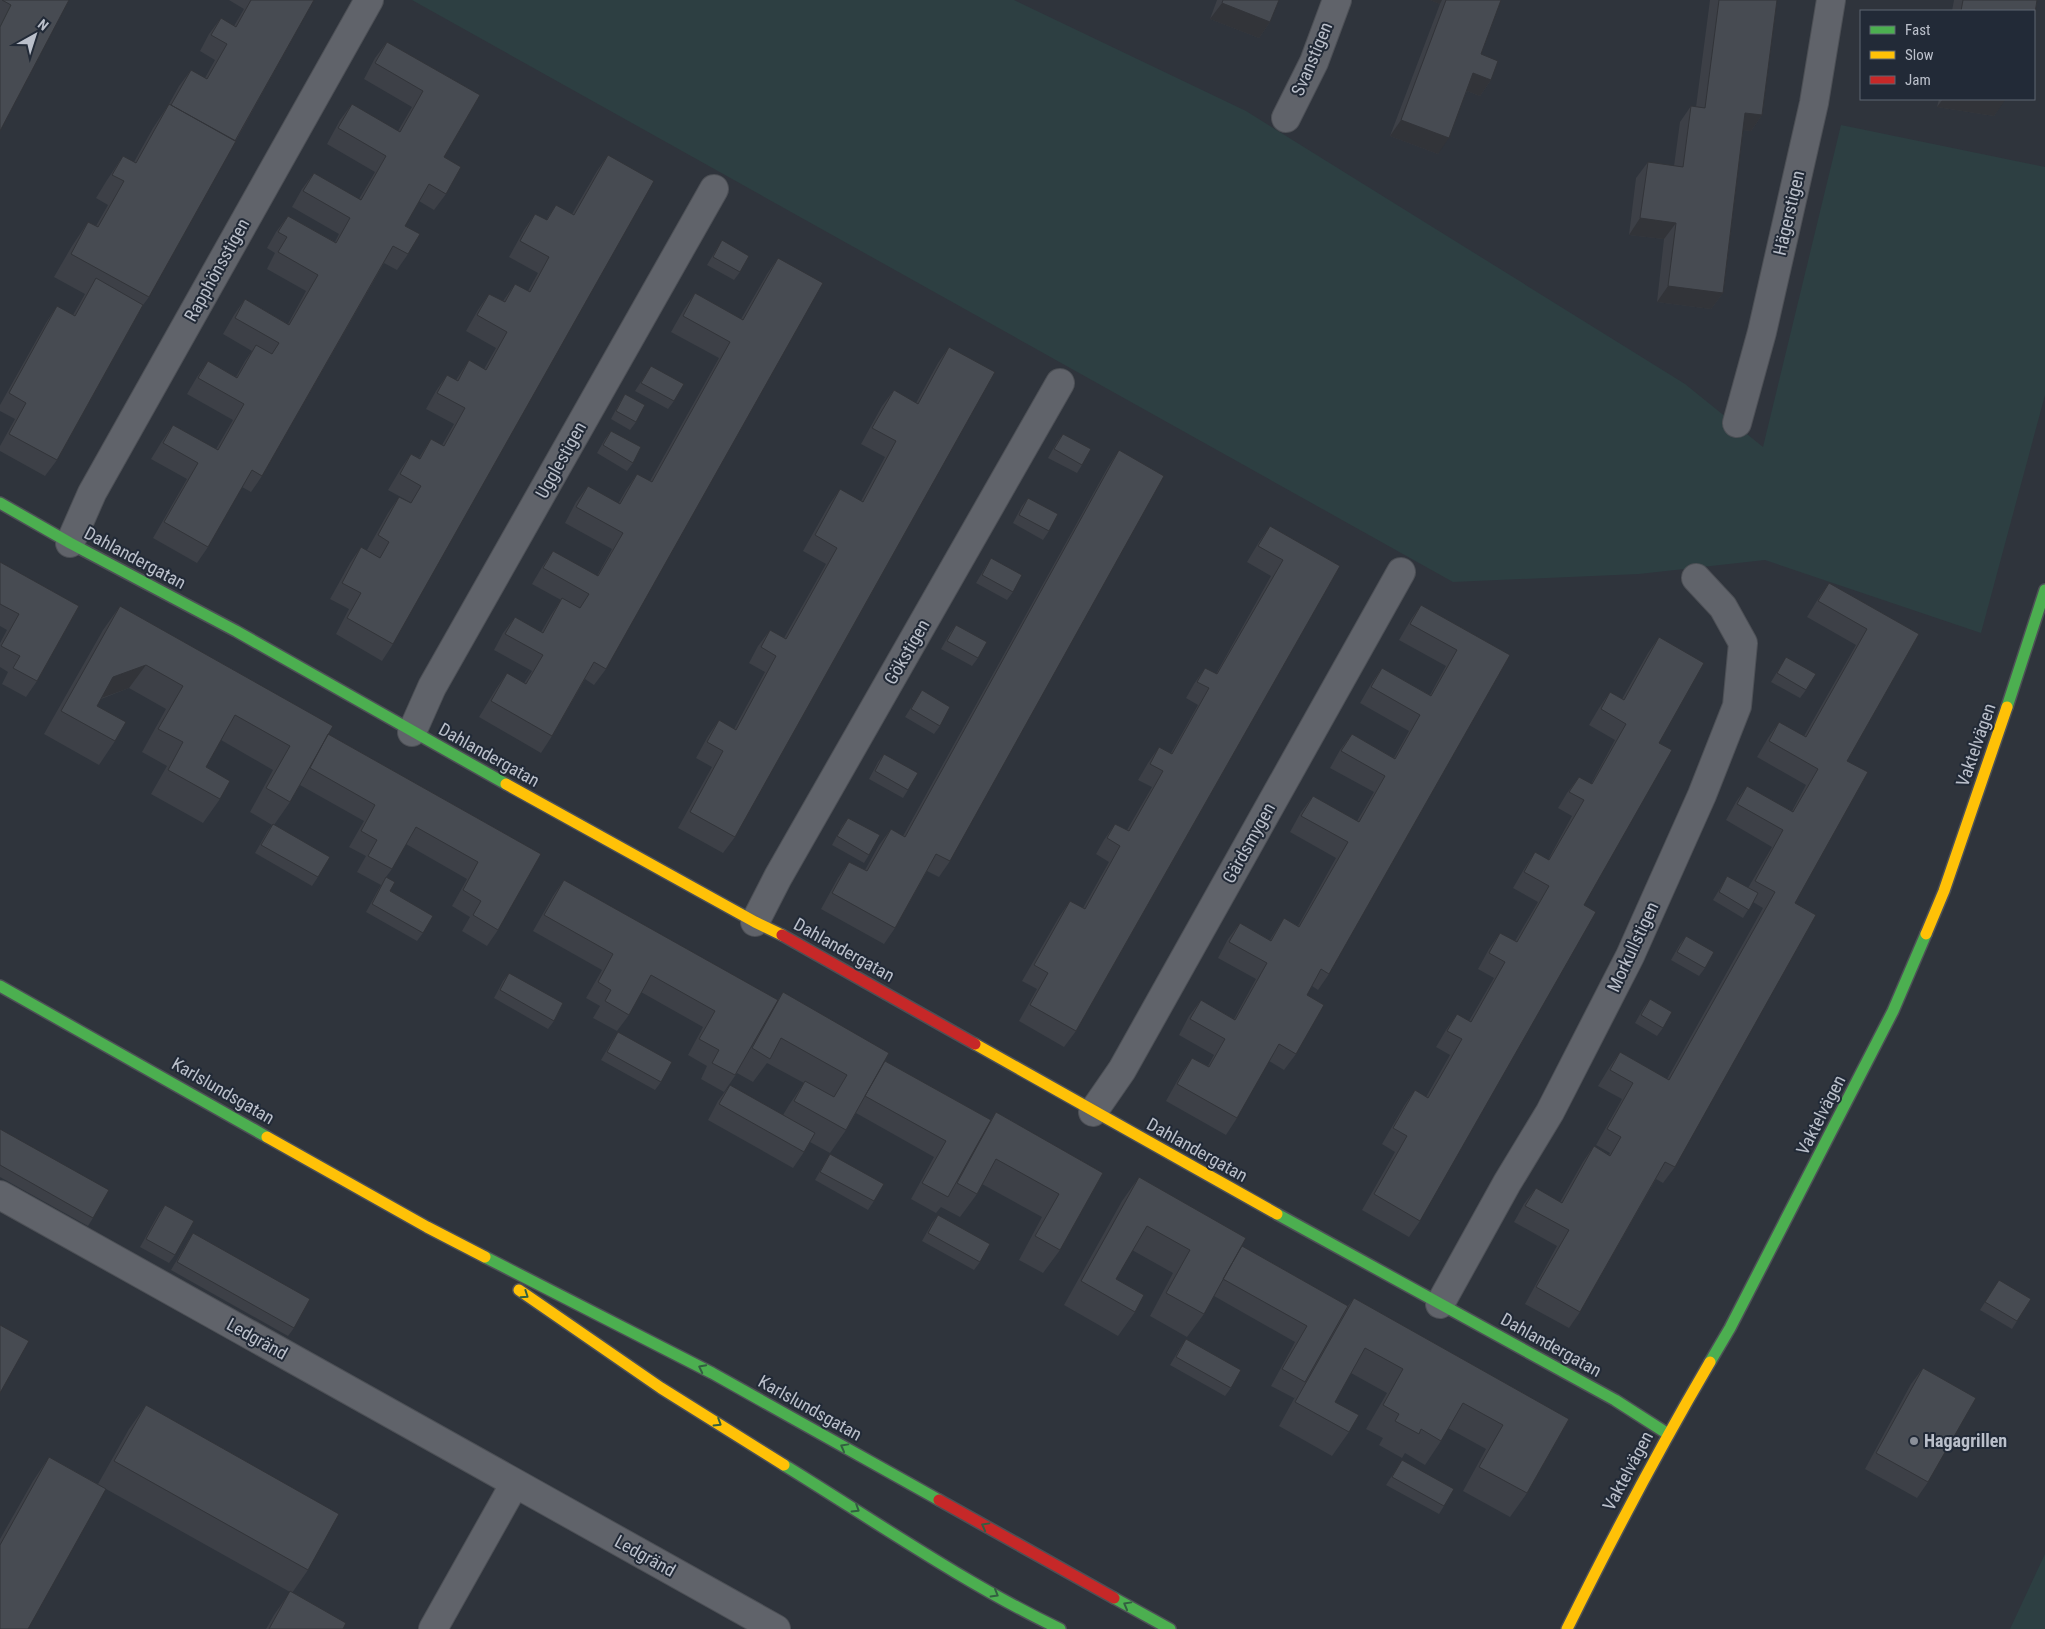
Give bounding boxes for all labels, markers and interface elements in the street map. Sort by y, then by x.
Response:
north arrow [10,10,60,60]
legend [1860,10,2035,100]
text: N [35,16,52,34]
street label: Svanstigen [1287,19,1336,99]
text: Fast [1905,21,1930,39]
text: Slow [1905,46,1934,64]
text: Jam [1905,71,1931,89]
street label: Hägerstigen [1769,168,1808,257]
street label: Rapphönsstigen [180,215,253,325]
street label: Ugglestigen [531,418,590,502]
street label: Dahlandergatan [81,522,190,593]
street label: Gökstigen [880,616,934,688]
street label: Vaktelvägen [1952,701,2000,789]
street label: Dahlandergatan [435,718,543,791]
street label: Gärdsmygen [1218,799,1279,887]
street label: Morkullstigen [1603,898,1663,995]
street label: Dahlandergatan [790,913,898,986]
street label: Karlslundsgatan [168,1053,278,1128]
street label: Vaktelvägen [1792,1071,1850,1158]
street label: Dahlandergatan [1143,1113,1251,1186]
one-way arrow [519,1289,529,1298]
street label: Dahlandergatan [1497,1308,1605,1381]
street label: Ledgränd [223,1313,291,1364]
one-way arrow [698,1364,707,1374]
street label: Karlslundsgatan [755,1370,866,1445]
one-way arrow [713,1417,722,1427]
street label: Vaktelvägen [1598,1428,1657,1514]
place label: Hagagrillen [1924,1430,2007,1451]
marker: Hagagrillen [1908,1435,1920,1447]
one-way arrow [840,1443,849,1453]
one-way arrow [851,1503,860,1513]
one-way arrow [982,1522,991,1532]
street label: Ledgränd [611,1530,679,1581]
one-way arrow [990,1588,999,1598]
one-way arrow [1124,1601,1133,1611]

